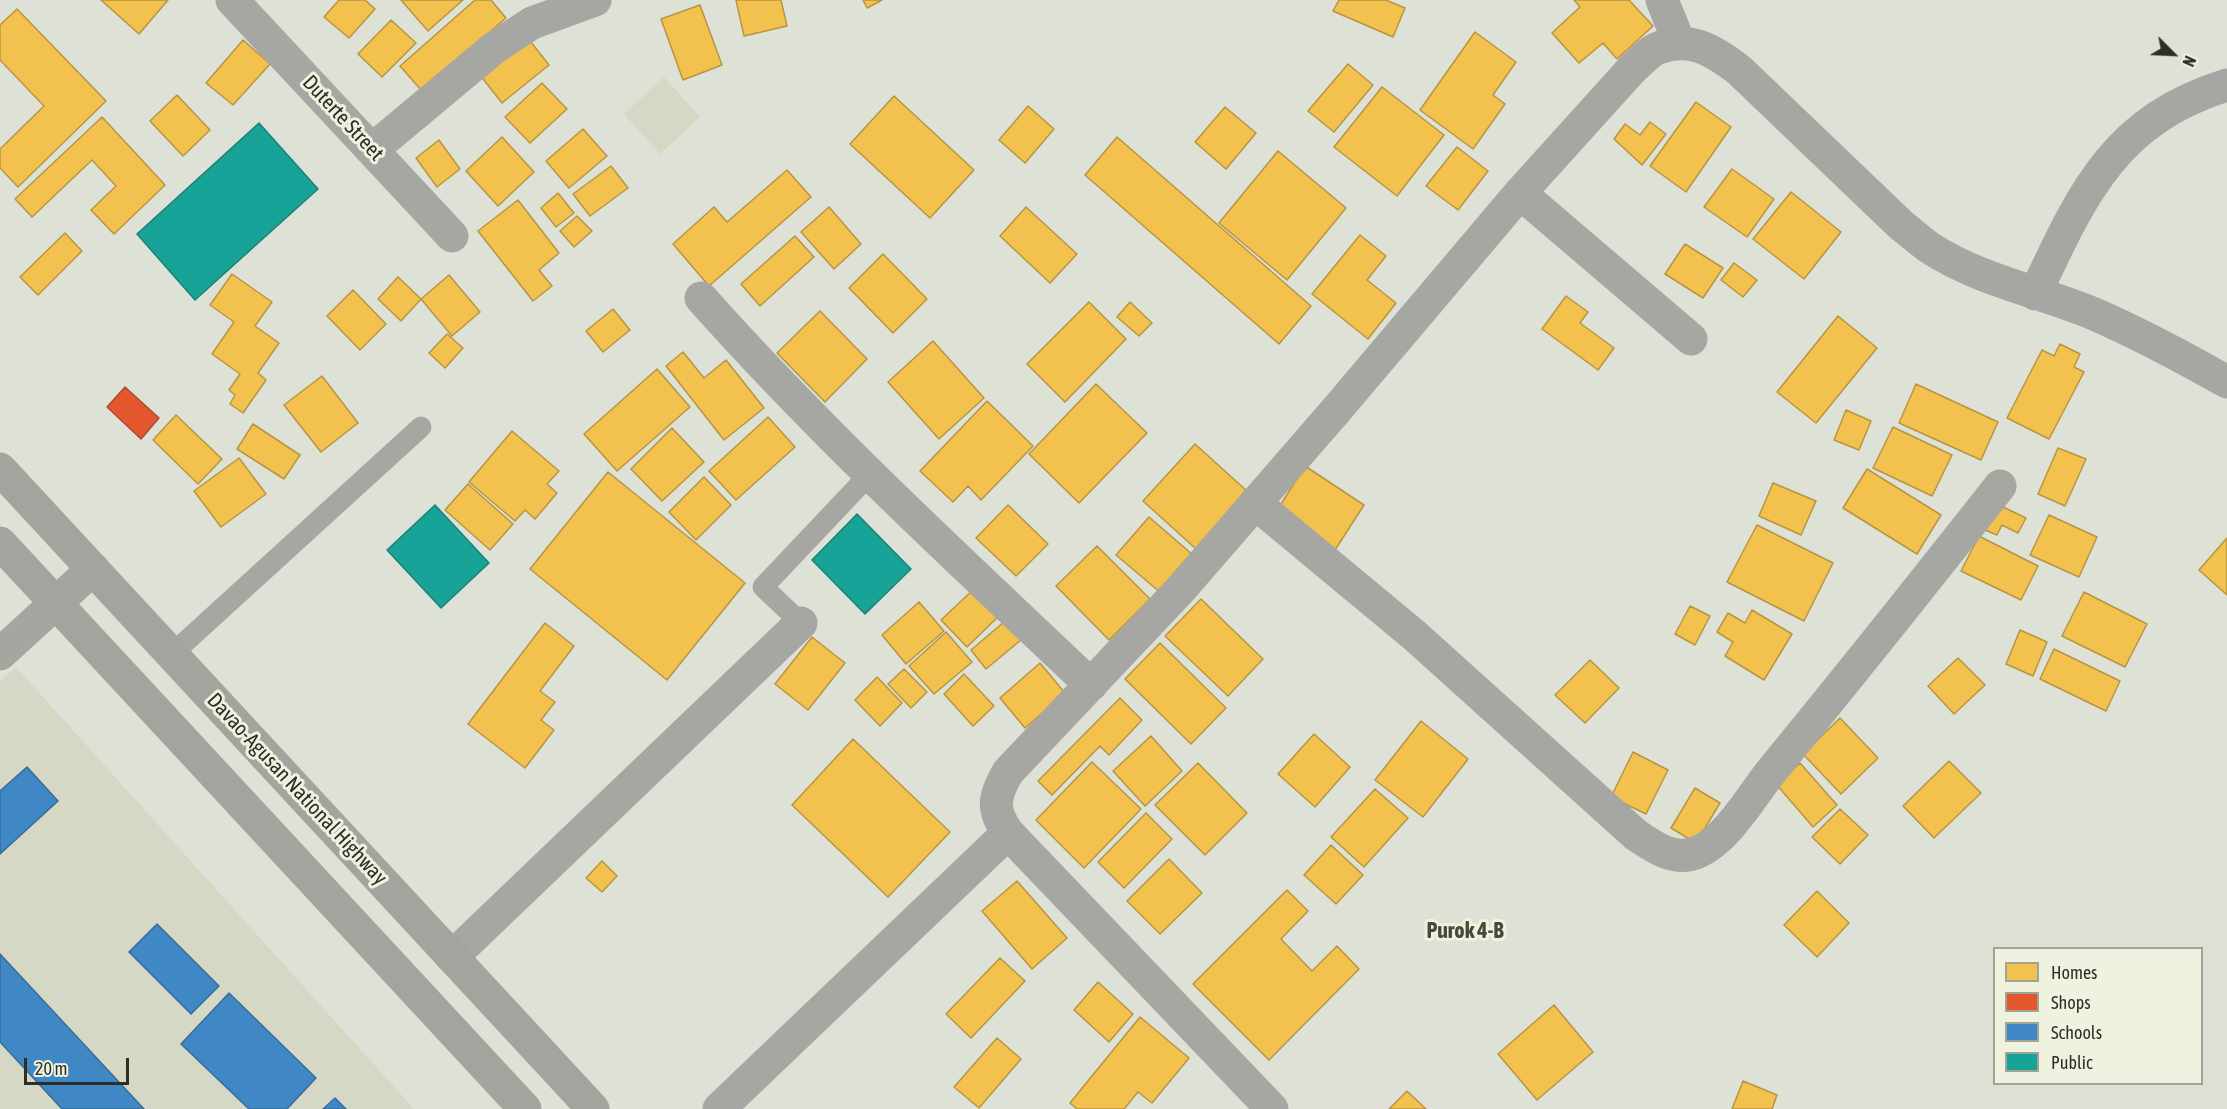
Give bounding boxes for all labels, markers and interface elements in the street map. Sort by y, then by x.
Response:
north arrow [2143,24,2203,84]
text: N [2179,53,2200,69]
street label: Duterte Street [297,70,389,166]
street label: Davao-Agusan National Highway [202,688,392,890]
district label: Purok 4-B [1426,918,1504,944]
legend [1993,947,2203,1085]
text: Homes [2051,962,2097,983]
text: Shops [2051,992,2091,1013]
text: Schools [2051,1022,2102,1043]
scale bar [27,1046,132,1084]
text: Public [2051,1052,2093,1073]
text: 20 m [35,1058,67,1079]

